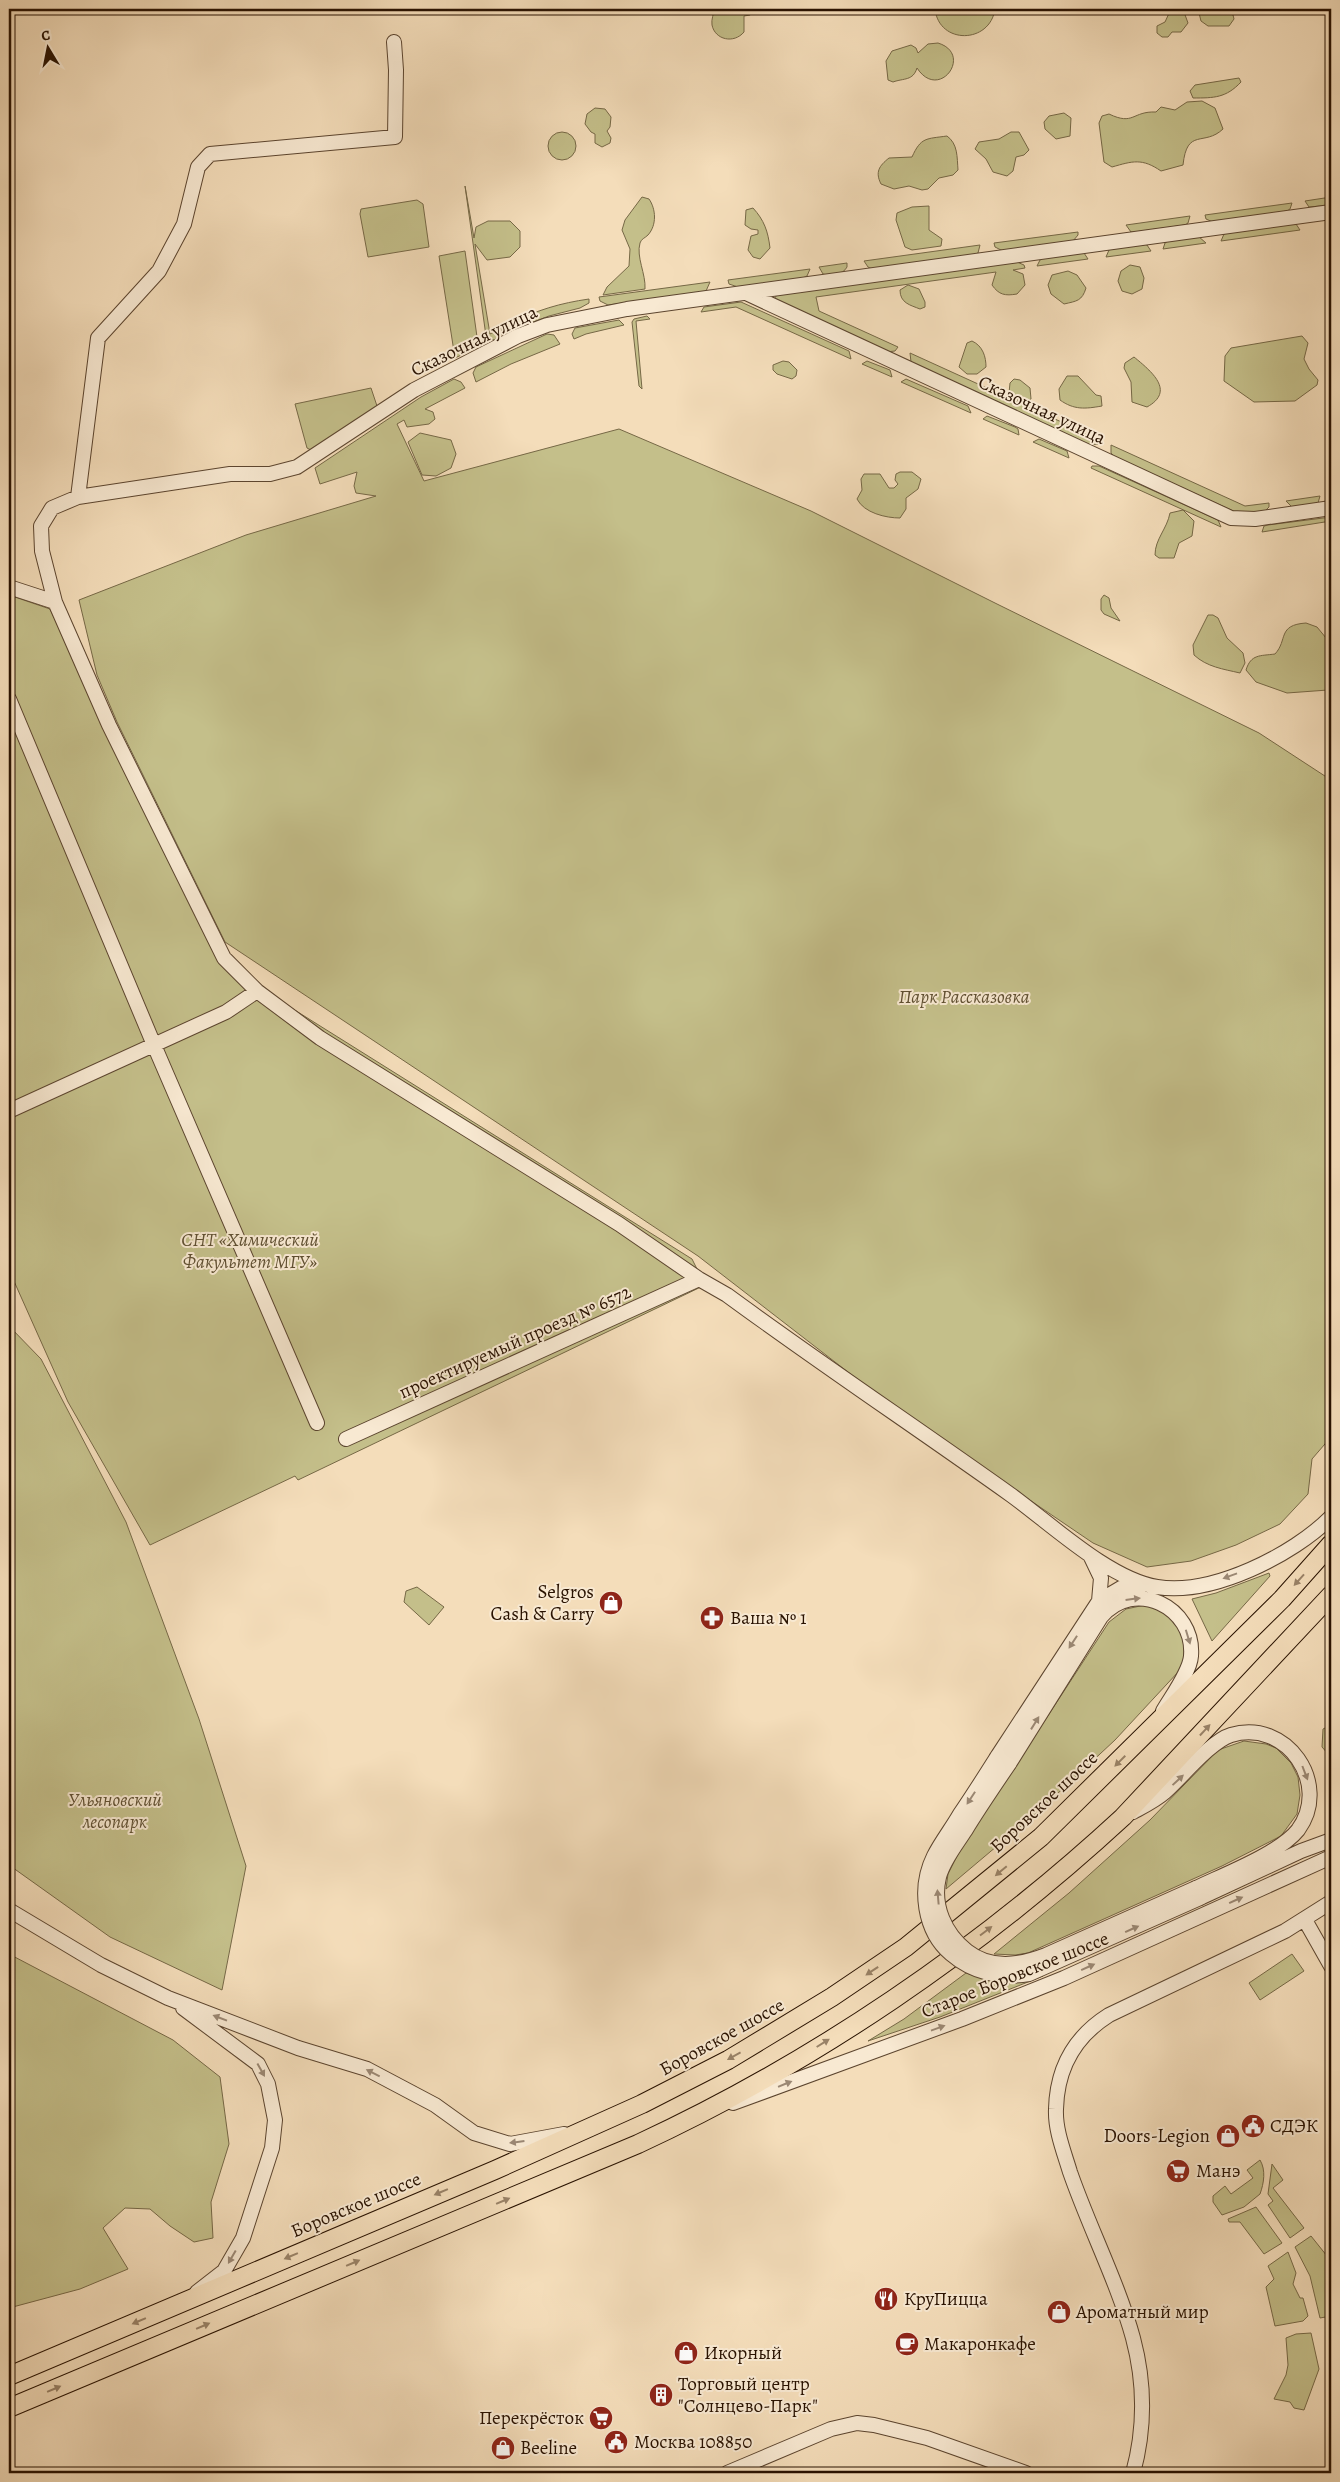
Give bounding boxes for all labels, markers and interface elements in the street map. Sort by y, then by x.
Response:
north arrow [22,22,72,72]
text: С [40,26,52,46]
street label: Сказочная улица [406,299,542,383]
street label: Сказочная улица [974,369,1110,451]
park label: Парк Рассказовка [898,984,1030,1010]
park label: СНТ «Химический Факультет МГУ» [181,1227,319,1275]
street label: проектируемый проезд № 6572 [395,1279,635,1405]
one-way arrow [1222,1573,1237,1580]
one-way arrow [1293,1574,1304,1587]
place label: Selgros Cash & Carry [491,1579,595,1627]
shop icon: Selgros Cash & Carry [598,1590,624,1616]
one-way arrow [1125,1595,1141,1603]
pharmacy icon: Ваша № 1 [699,1605,725,1631]
place label: Ваша № 1 [730,1605,807,1631]
one-way arrow [1184,1629,1192,1644]
one-way arrow [1068,1635,1077,1649]
one-way arrow [1030,1716,1039,1729]
one-way arrow [1199,1725,1211,1737]
street label: Боровское шоссе [984,1745,1104,1859]
one-way arrow [1114,1754,1126,1766]
one-way arrow [1302,1765,1310,1780]
one-way arrow [1171,1774,1183,1786]
park label: Ульяновский лесопарк [68,1787,162,1835]
one-way arrow [966,1791,976,1804]
one-way arrow [995,1865,1007,1877]
one-way arrow [934,1889,942,1905]
one-way arrow [1229,1896,1243,1904]
one-way arrow [1125,1924,1139,1932]
street label: Старое Боровское шоссе [917,1925,1113,2025]
one-way arrow [979,1926,993,1936]
one-way arrow [1081,1963,1095,1971]
one-way arrow [866,1966,879,1976]
street label: Боровское шоссе [655,1992,789,2082]
one-way arrow [212,2014,227,2022]
one-way arrow [930,2024,945,2031]
one-way arrow [817,2038,830,2048]
one-way arrow [728,2052,741,2061]
one-way arrow [257,2063,265,2078]
one-way arrow [366,2069,380,2077]
one-way arrow [778,2080,793,2088]
public building icon: СДЭК [1240,2113,1266,2139]
place label: СДЭК [1270,2113,1318,2139]
place label: Doors-Legion [1103,2123,1210,2149]
shop icon: Doors-Legion [1215,2123,1241,2149]
one-way arrow [508,2138,524,2146]
supermarket icon: Манэ [1165,2158,1191,2184]
place label: Манэ [1196,2158,1240,2184]
street label: Боровское шоссе [287,2166,425,2244]
one-way arrow [434,2189,448,2197]
one-way arrow [496,2196,510,2204]
one-way arrow [228,2250,236,2265]
one-way arrow [284,2252,298,2260]
one-way arrow [346,2259,360,2267]
restaurant icon: КруПицца [873,2286,899,2312]
place label: КруПицца [904,2286,988,2312]
shop icon: Ароматный мир [1046,2299,1072,2325]
place label: Ароматный мир [1075,2299,1209,2325]
one-way arrow [132,2317,147,2325]
one-way arrow [196,2321,211,2329]
cafe icon: Макаронкафе [894,2331,920,2357]
place label: Макаронкафе [924,2331,1036,2357]
shop icon: Икорный [673,2340,699,2366]
place label: Икорный [704,2340,782,2366]
place label: Торговый центр "Солнцево-Парк" [678,2371,818,2419]
building icon: Торговый центр "Солнцево-Парк" [648,2382,674,2408]
one-way arrow [47,2384,61,2392]
place label: Перекрёсток [479,2405,584,2431]
supermarket icon: Перекрёсток [588,2405,614,2431]
public building icon: Москва 108850 [603,2429,629,2455]
place label: Москва 108850 [634,2429,752,2455]
shop icon: Beeline [490,2435,516,2461]
place label: Beeline [520,2435,577,2461]

